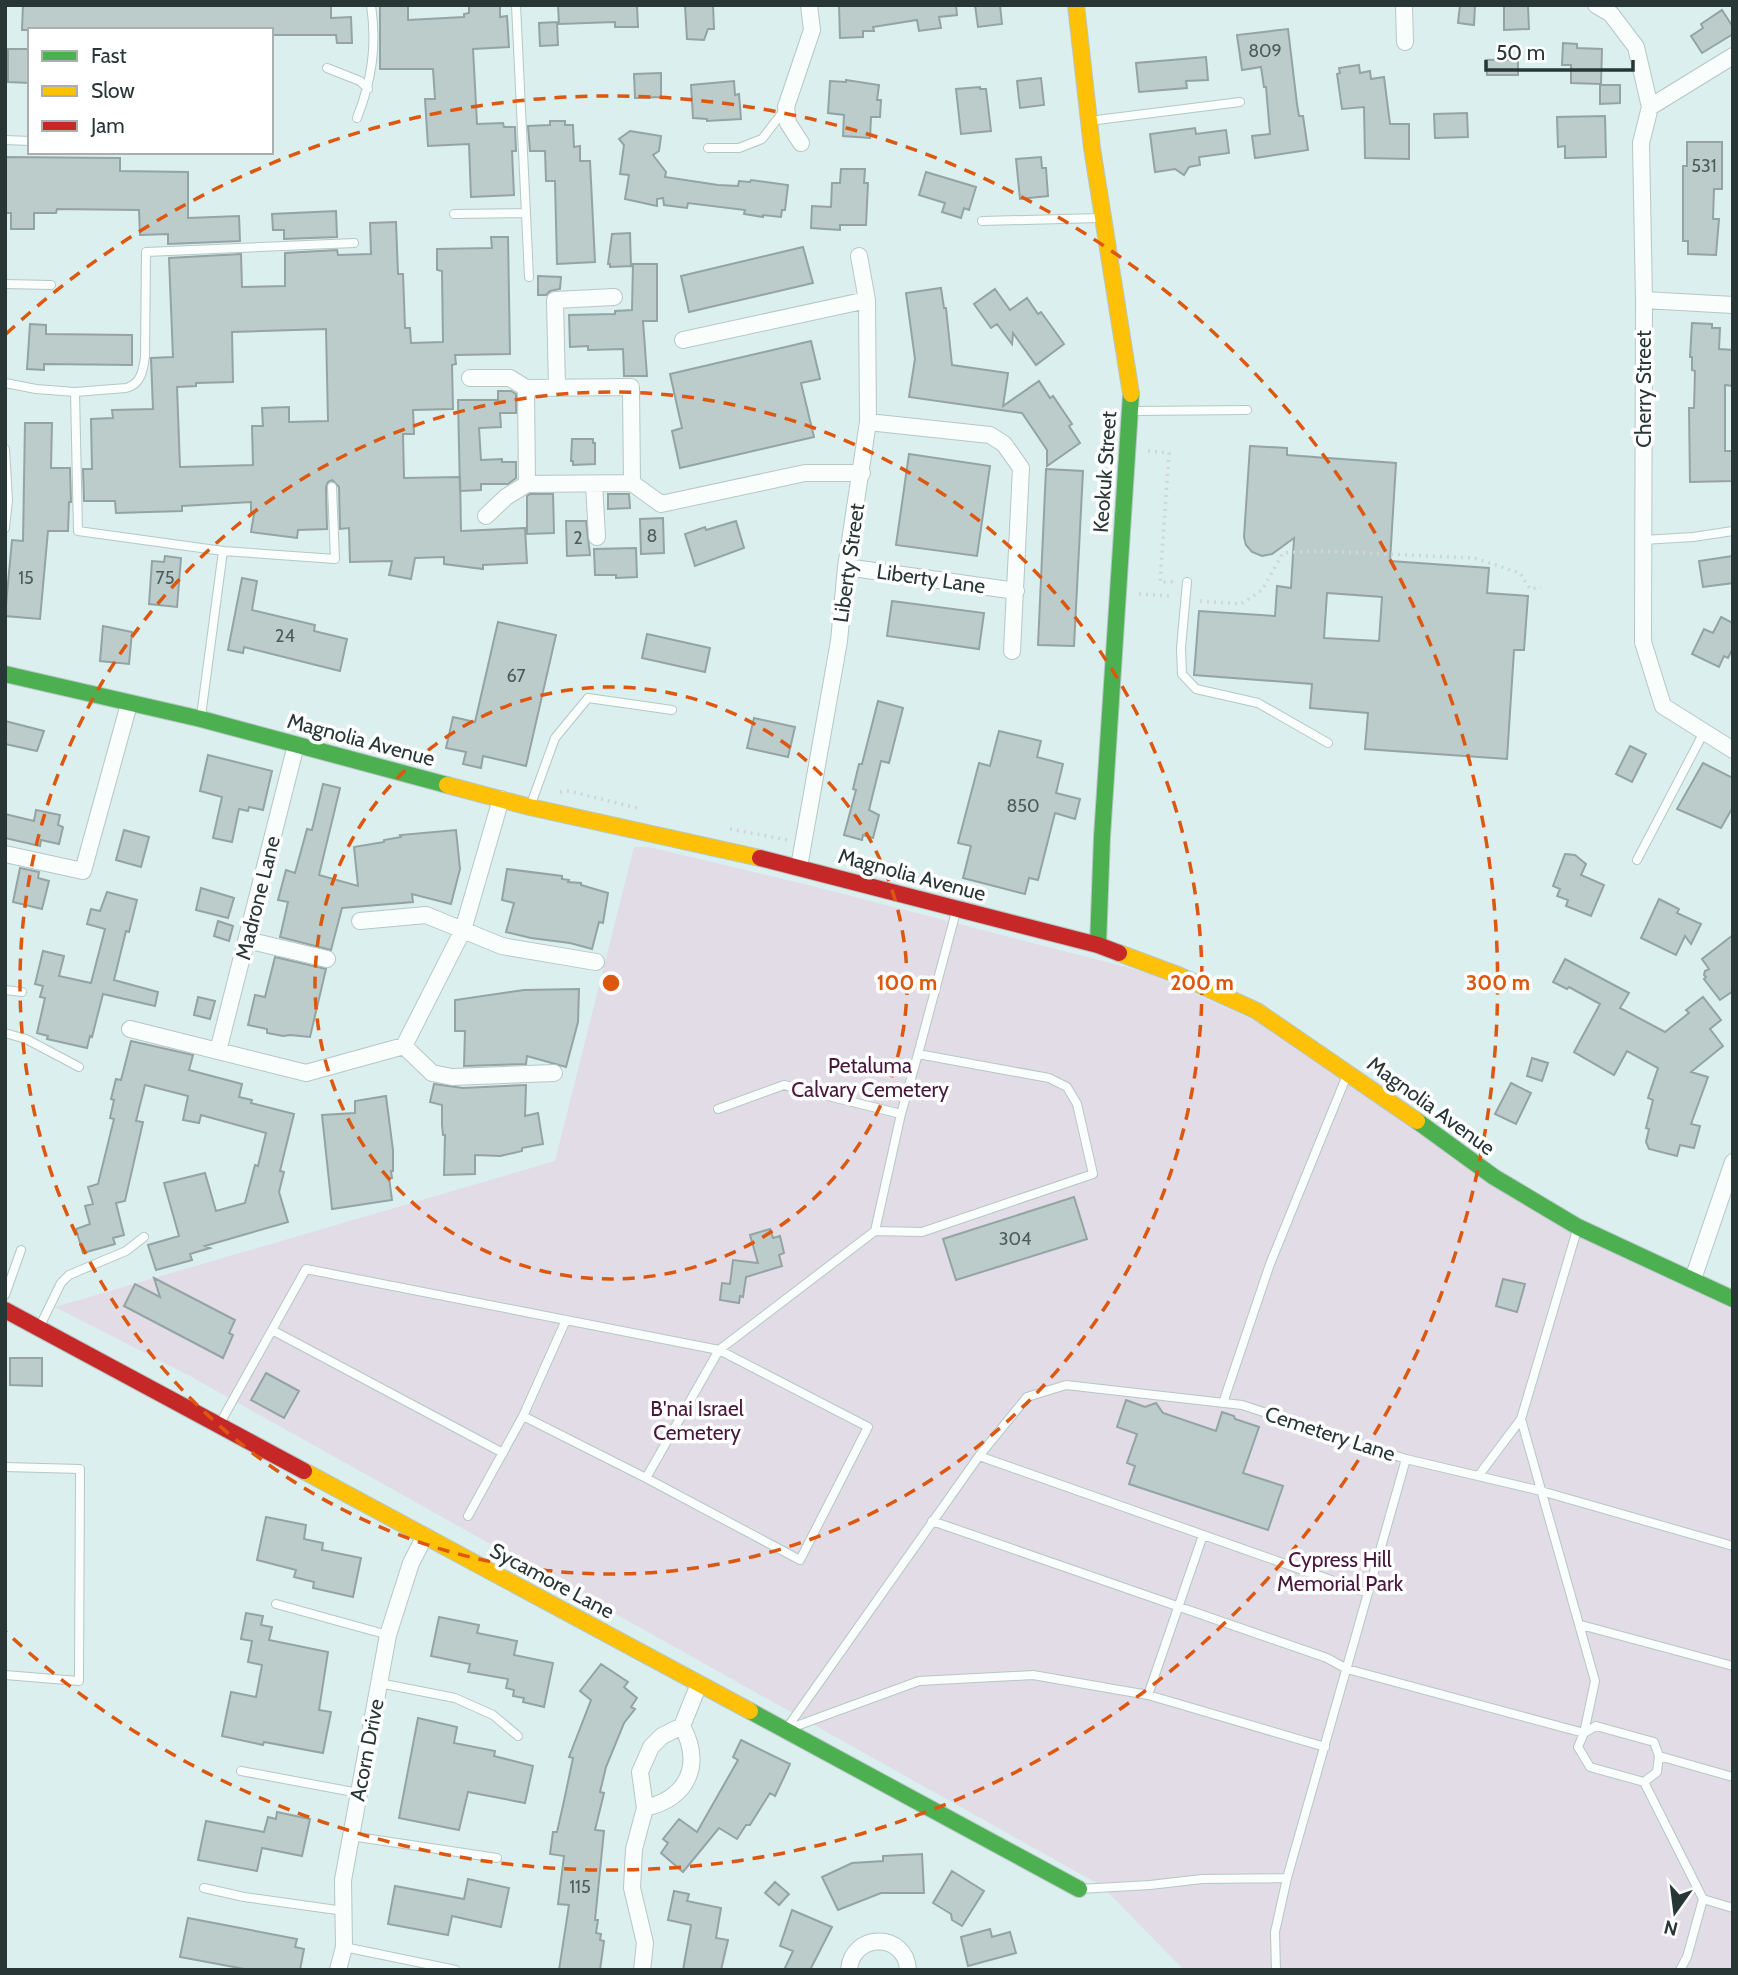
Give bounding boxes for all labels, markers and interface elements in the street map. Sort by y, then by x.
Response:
legend [28,28,273,154]
scale bar [1486,28,1633,72]
house number: 809 [1248,40,1282,62]
text: 50 m [1496,40,1545,65]
text: Fast [91,43,127,68]
text: Slow [91,78,135,103]
text: Jam [90,113,125,138]
house number: 531 [1691,155,1717,177]
street label: Cherry Street [1631,330,1656,448]
street label: Keokuk Street [1088,410,1121,534]
street label: Liberty Street [828,502,869,624]
house number: 8 [647,525,657,547]
house number: 2 [573,527,583,549]
street label: Liberty Lane [875,559,987,599]
house number: 15 [18,567,34,589]
house number: 75 [156,567,174,589]
house number: 24 [275,625,295,647]
house number: 67 [506,665,526,687]
street label: Magnolia Avenue [285,708,438,771]
house number: 850 [1006,795,1040,817]
street label: Madrone Lane [230,833,285,962]
street label: Magnolia Avenue [836,843,989,906]
text: 100 m [877,970,937,995]
text: 200 m [1170,970,1234,995]
text: 300 m [1466,970,1530,995]
centre of rings [599,971,623,995]
street label: Magnolia Avenue [1363,1051,1500,1160]
park label: Petaluma Calvary Cemetery [791,1053,949,1102]
house number: 304 [999,1228,1031,1250]
park label: B'nai Israel Cemetery [650,1396,744,1445]
street label: Cemetery Lane [1262,1401,1399,1466]
street label: Sycamore Lane [486,1537,619,1624]
park label: Cypress Hill Memorial Park [1277,1547,1404,1596]
street label: Acorn Drive [344,1696,389,1803]
house number: 115 [569,1876,591,1898]
north arrow [1640,1877,1710,1947]
text: N [1662,1915,1680,1941]

